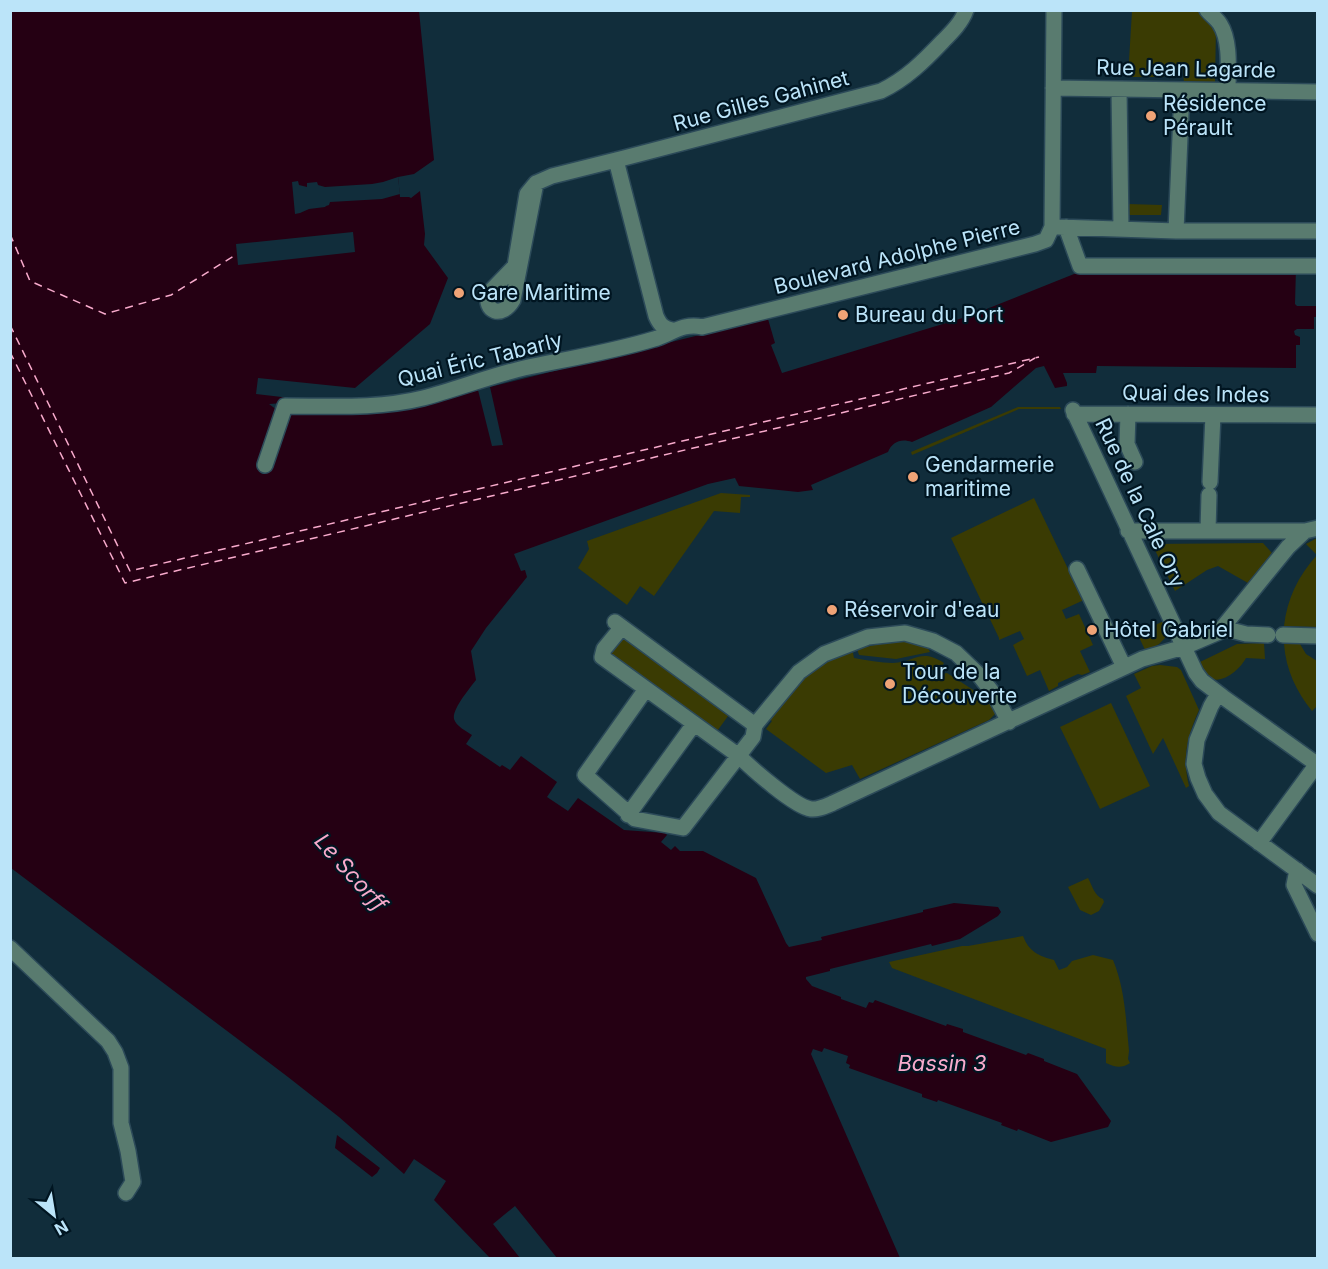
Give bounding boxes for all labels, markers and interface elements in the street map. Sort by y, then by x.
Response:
street label: Rue Jean Lagarde [1096,54,1276,83]
street label: Rue Gilles Gahinet [670,65,852,136]
place label: Résidence Pérault [1163,91,1266,140]
marker: Résidence Pérault [1144,109,1158,123]
street label: Boulevard Adolphe Pierre [771,214,1023,299]
place label: Gare Maritime [471,280,611,305]
marker: Gare Maritime [452,286,466,300]
place label: Bureau du Port [855,302,1004,327]
marker: Bureau du Port [836,308,850,322]
street label: Quai Éric Tabarly [395,326,565,392]
street label: Quai des Indes [1122,380,1270,407]
street label: Rue de la Cale Ory [1090,414,1191,592]
place label: Gendarmerie maritime [925,452,1054,501]
marker: Gendarmerie maritime [906,470,920,484]
place label: Réservoir d'eau [844,597,999,622]
marker: Réservoir d'eau [825,603,839,617]
place label: Hôtel Gabriel [1104,617,1233,642]
marker: Hôtel Gabriel [1085,623,1099,637]
place label: Tour de la Découverte [902,659,1017,708]
marker: Tour de la Découverte [883,677,897,691]
water label: Le Scorff [309,828,394,917]
water label: Bassin 3 [897,1050,987,1076]
north arrow [24,1185,84,1245]
text: N [51,1216,72,1240]

